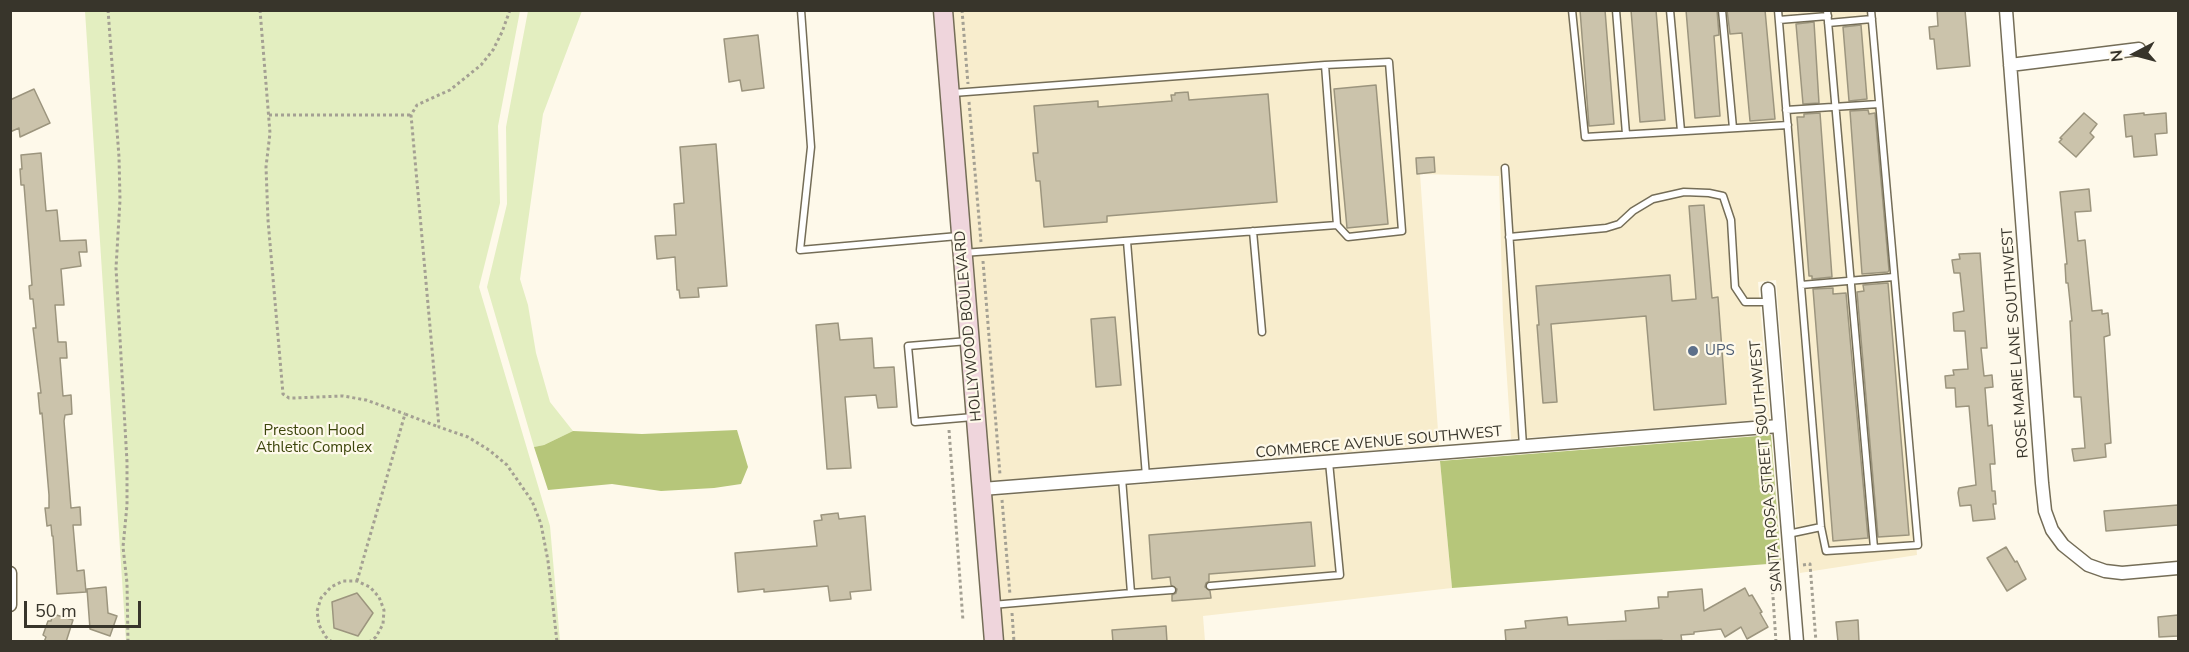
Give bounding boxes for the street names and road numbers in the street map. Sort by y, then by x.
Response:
street label: ROSE MARIE LANE SOUTHWEST [1999,227,2033,459]
street label: HOLLYWOOD BOULEVARD [952,230,986,422]
street label: SANTA ROSA STREET SOUTHWEST [1747,339,1787,593]
street label: COMMERCE AVENUE SOUTHWEST [1255,423,1503,463]

